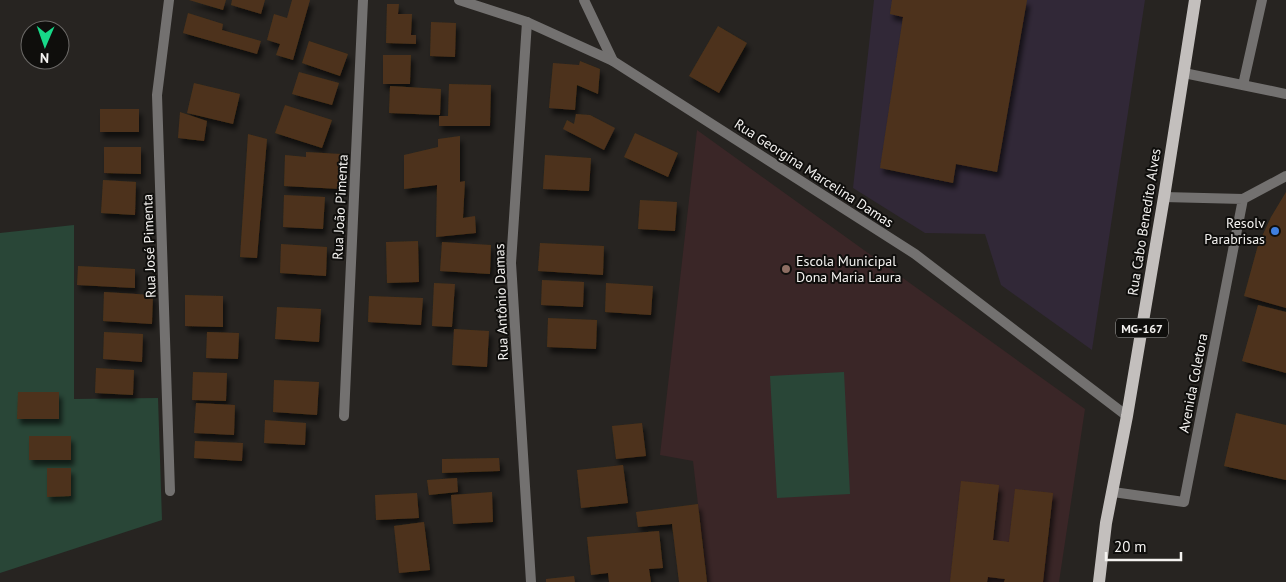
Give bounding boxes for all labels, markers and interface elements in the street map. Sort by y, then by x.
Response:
north arrow [20,20,70,70]
text: N [40,49,49,67]
street label: Rua Georgina Marcelina Damas [731,115,897,231]
street label: Rua Cabo Benedito Alves [1123,147,1165,297]
street label: Rua João Pimenta [328,154,352,260]
street label: Rua José Pimenta [138,194,160,298]
place label: Resolv Parabrisas [1204,214,1265,248]
marker: Resolv Parabrisas [1269,225,1281,237]
street label: Rua Antônio Damas [490,243,512,361]
place label: Escola Municipal Dona Maria Laura [796,252,901,286]
marker: Escola Municipal Dona Maria Laura [780,263,792,275]
road number: MG-167 [1116,318,1168,338]
street label: Avenida Coletora [1175,332,1211,434]
scale bar [1106,530,1181,562]
text: 20 m [1114,537,1147,556]

